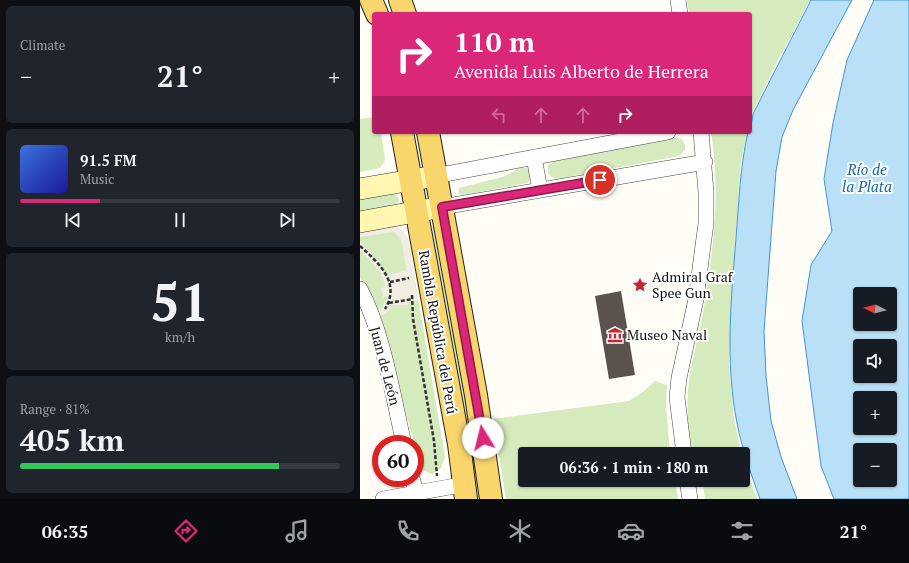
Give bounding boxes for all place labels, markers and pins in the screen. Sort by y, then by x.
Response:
pin [583,163,617,197]
place label: Admiral Graf Spee Gun [652,267,734,302]
place icon: Admiral Graf Spee Gun [631,276,649,294]
place label: Museo Naval [627,325,707,344]
museum icon: Museo Naval [606,326,624,344]

